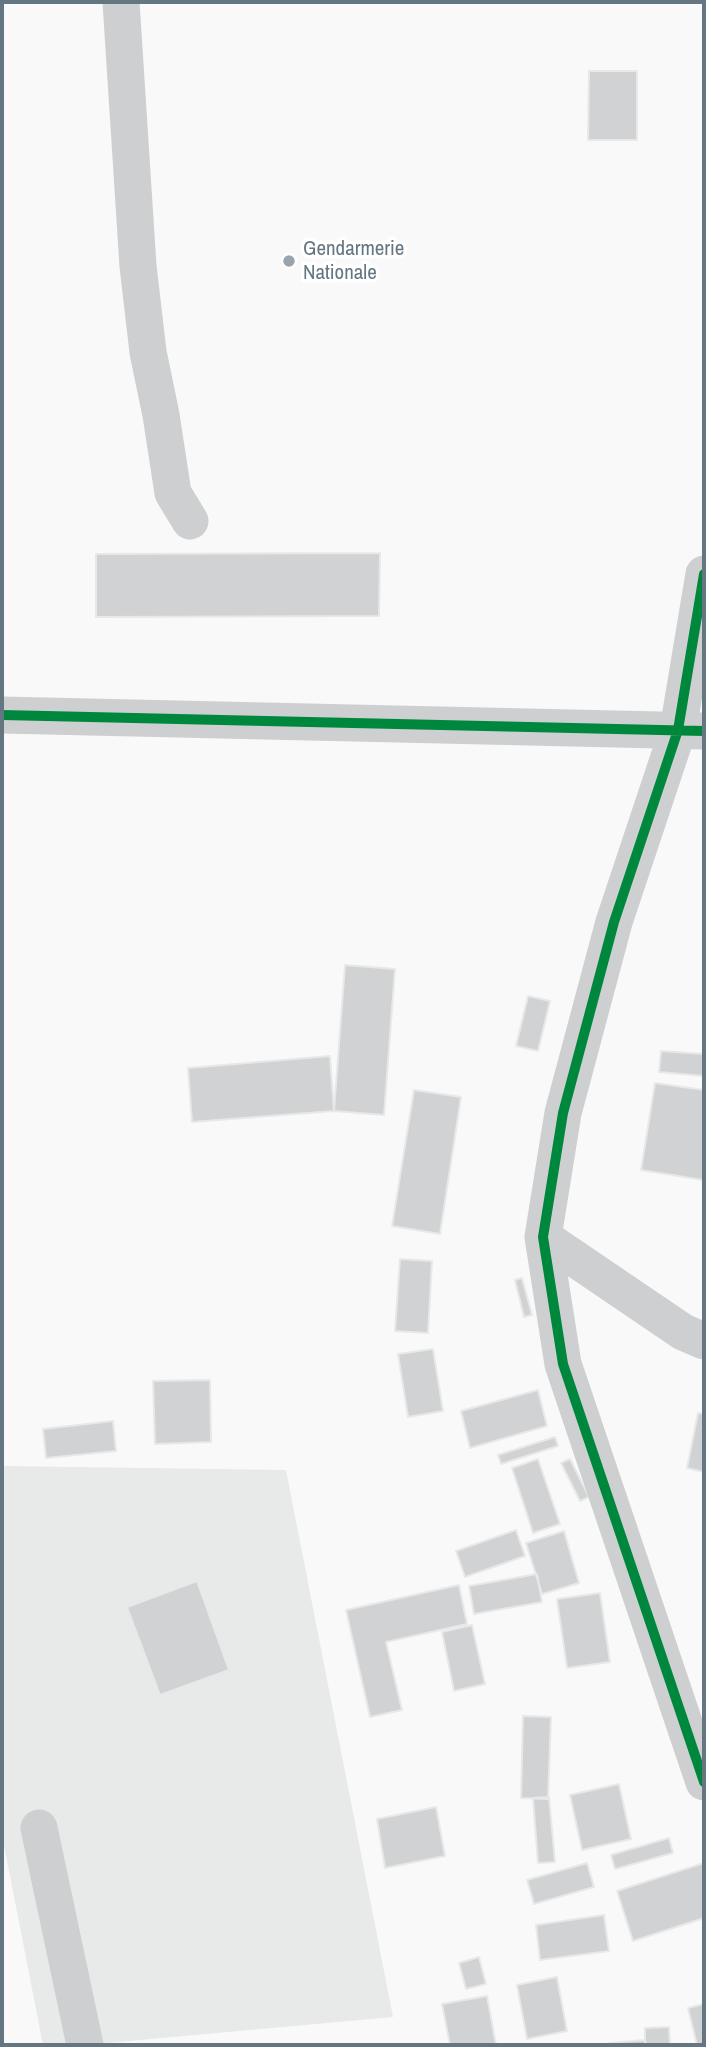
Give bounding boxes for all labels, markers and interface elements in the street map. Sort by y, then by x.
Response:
place label: Gendarmerie Nationale [303,236,404,286]
marker: Gendarmerie Nationale [281,253,297,269]

